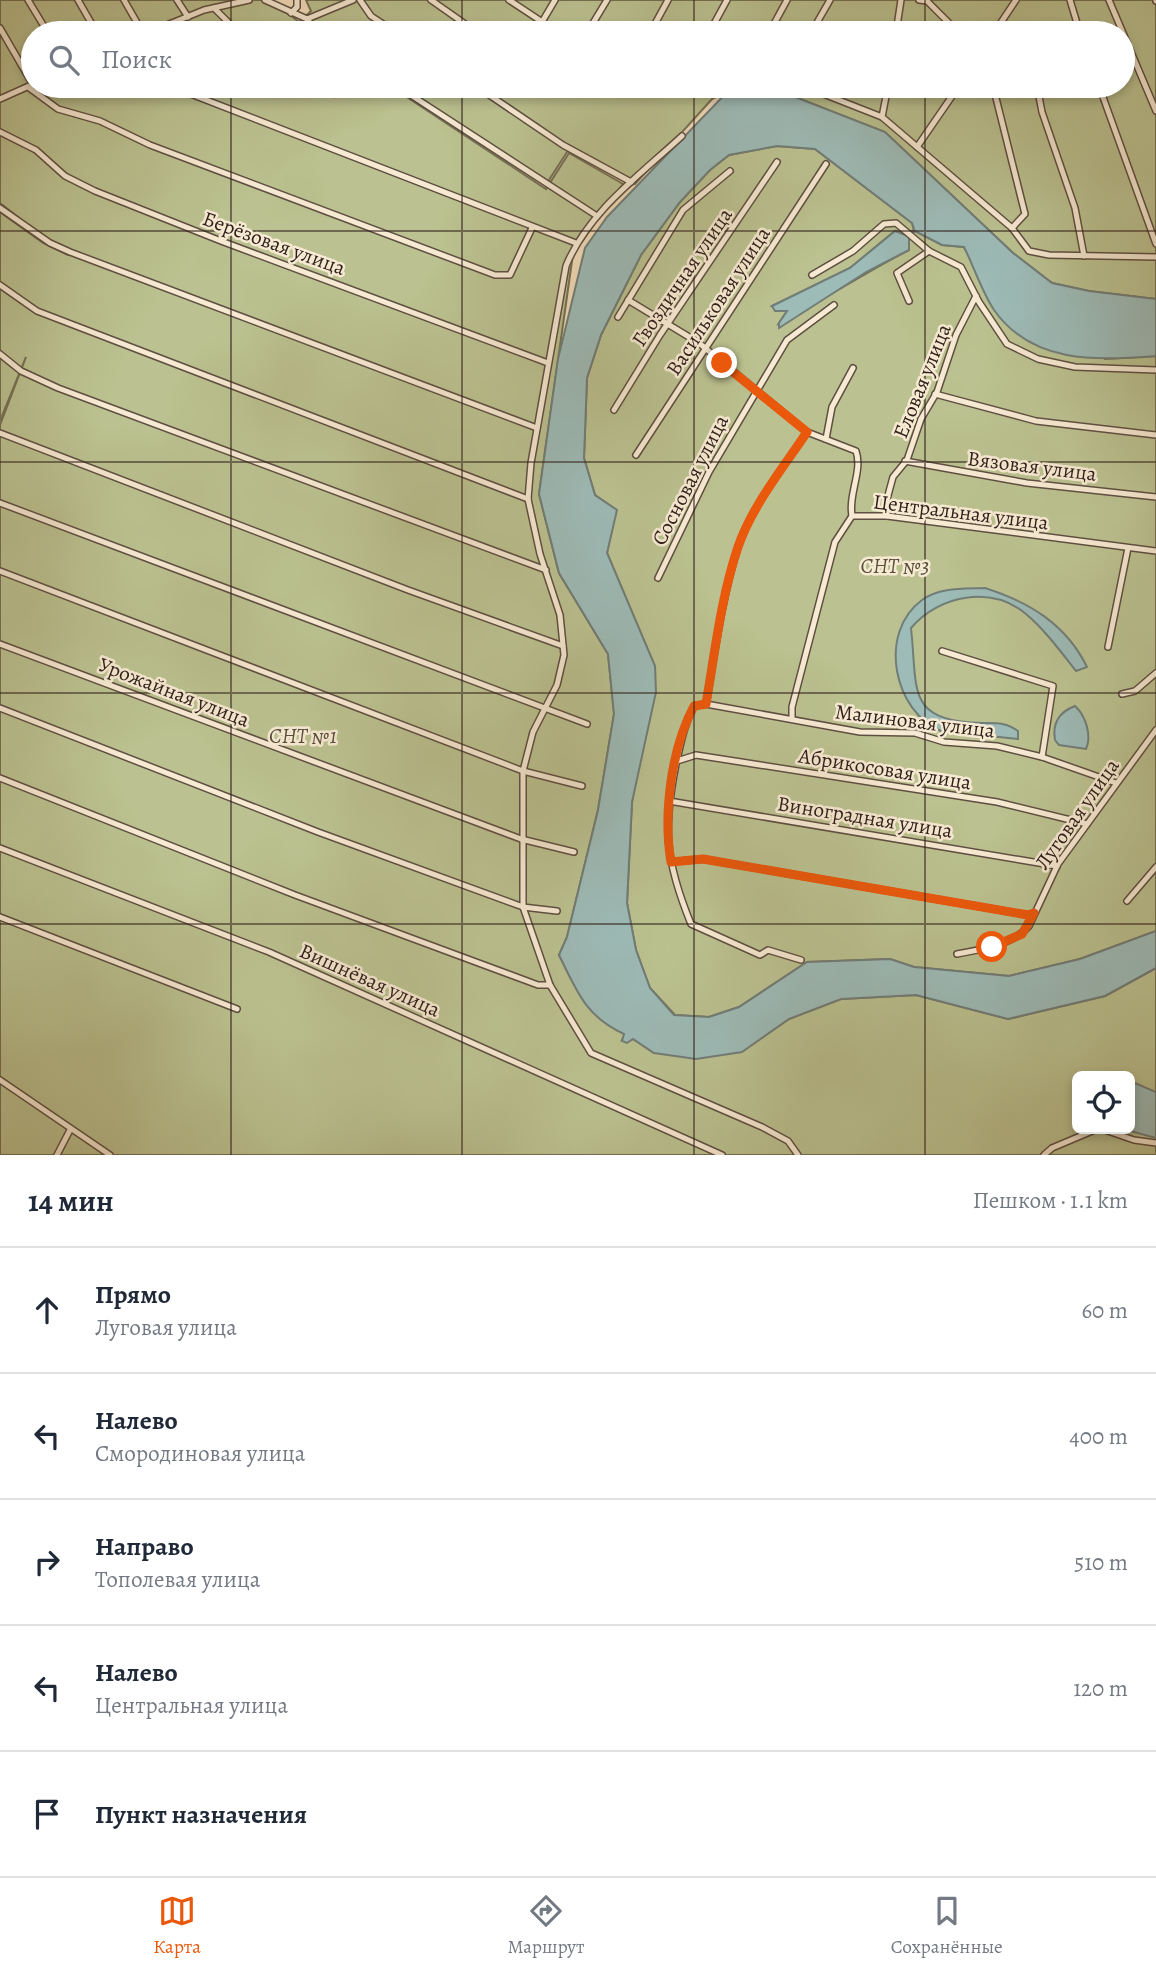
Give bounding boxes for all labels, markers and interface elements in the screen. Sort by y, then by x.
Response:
search box [21,21,1135,98]
icon: search [45,41,83,79]
text: Поиск [101,42,172,77]
street label: Гвоздичная улица [625,202,739,352]
street label: Берёзовая улица [199,204,350,282]
street label: Васильковая улица [659,221,777,381]
street label: Еловая улица [886,319,958,442]
route end [706,347,737,378]
street label: Сосновая улица [645,410,735,550]
street label: Вязовая улица [966,444,1098,488]
street label: Центральная улица [872,487,1050,537]
park label: СНТ №3 [860,552,930,580]
street label: Урожайная улица [94,650,254,734]
street label: Малиновая улица [834,697,997,745]
park label: СНТ №1 [269,722,337,750]
street label: Абрикосовая улица [796,741,974,797]
street label: Луговая улица [1028,753,1126,875]
street label: Виноградная улица [775,789,955,845]
route start [976,931,1007,962]
street label: Вишнёвая улица [295,936,445,1024]
map controls [1072,1071,1135,1134]
button: locate [1072,1071,1135,1134]
text: 14 мин [28,1181,114,1221]
text: Пешком · 1.1 km [973,1185,1128,1216]
text: Прямо [95,1277,171,1312]
icon: ahead [28,1291,66,1329]
text: 60 m [1081,1295,1128,1326]
text: Луговая улица [95,1312,237,1343]
text: Налево [95,1403,178,1438]
icon: left [28,1417,66,1455]
text: 400 m [1069,1421,1128,1452]
text: Смородиновая улица [95,1438,305,1469]
text: Направо [95,1529,194,1564]
icon: right [28,1543,66,1581]
text: 510 m [1074,1547,1128,1578]
text: Тополевая улица [95,1564,260,1595]
text: Налево [95,1655,178,1690]
icon: left [28,1669,66,1707]
text: 120 m [1073,1673,1128,1704]
text: Центральная улица [95,1690,288,1721]
icon: arrive [28,1795,66,1833]
text: Пункт назначения [95,1797,307,1832]
tab: Карта [153,1892,201,1960]
tab: Маршрут [507,1892,584,1960]
tab: Сохранённые [891,1892,1003,1960]

